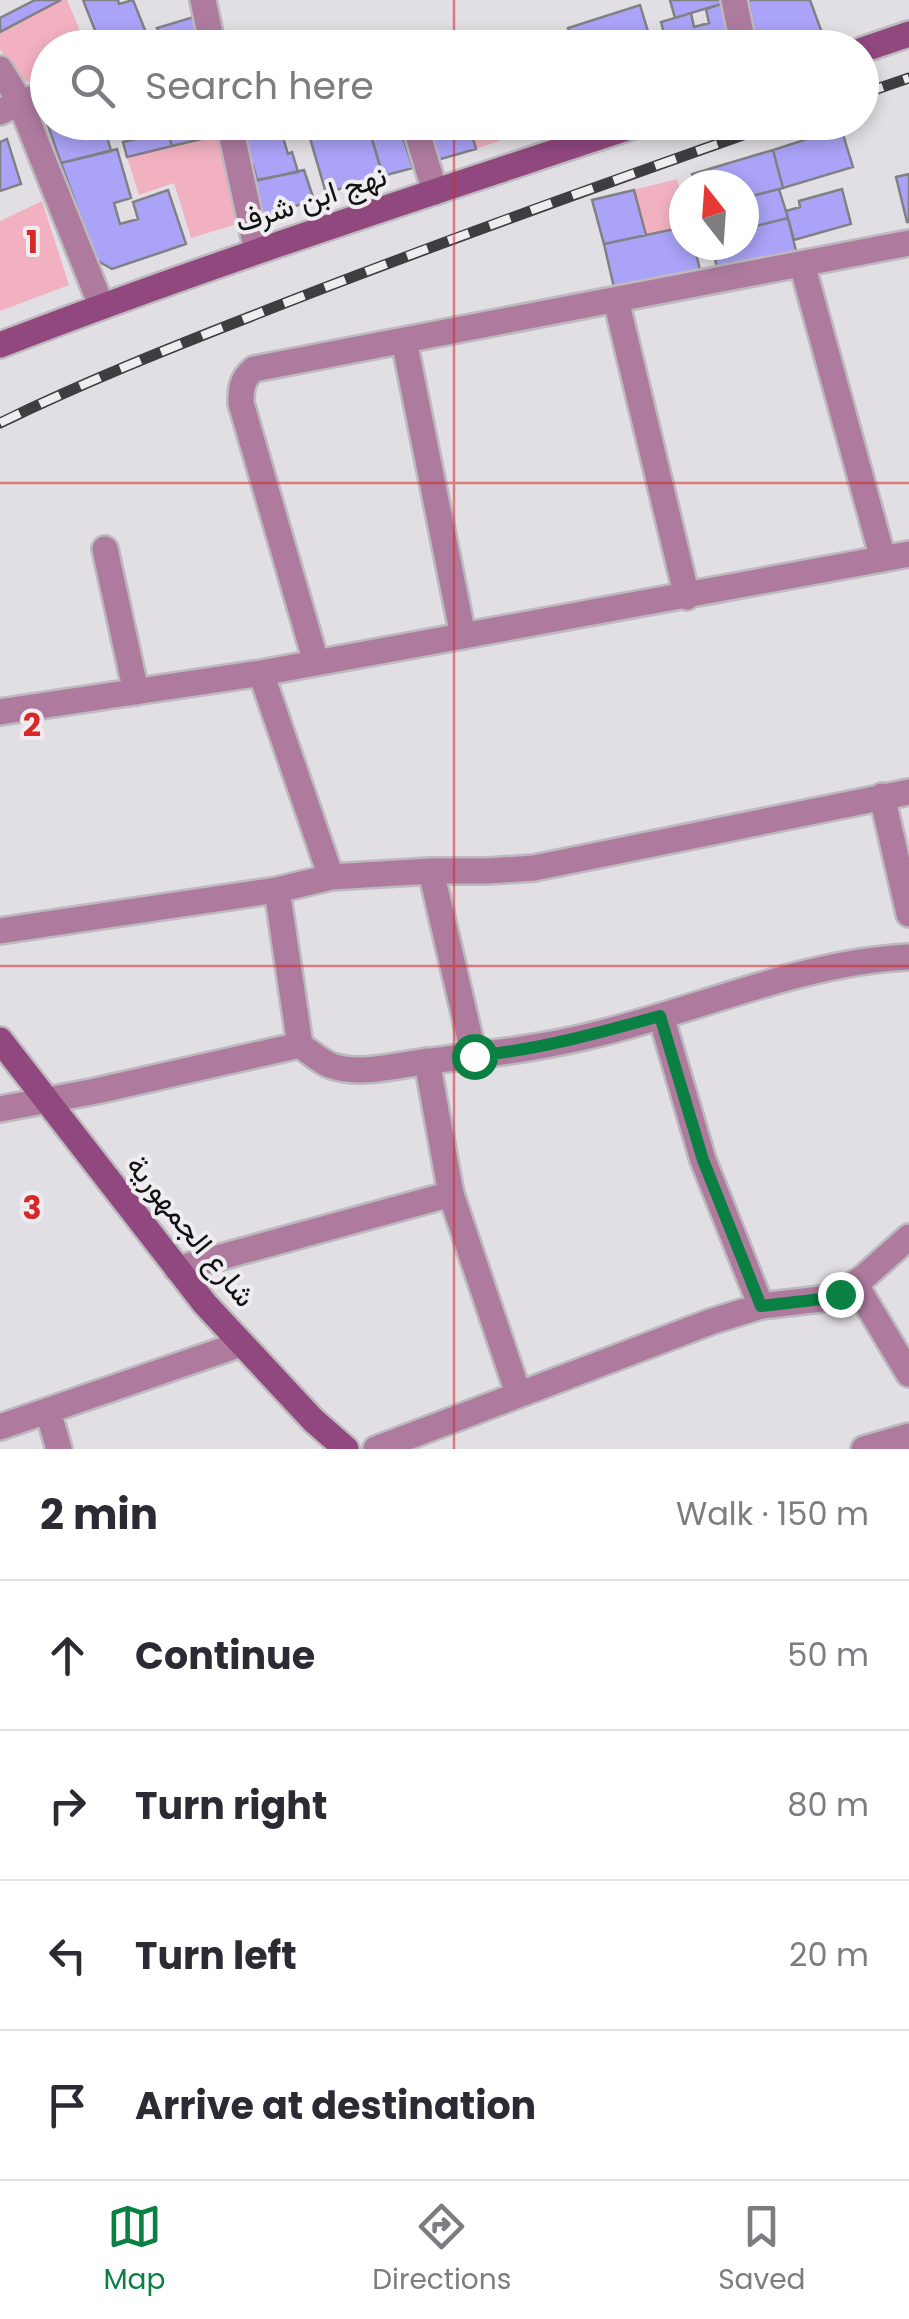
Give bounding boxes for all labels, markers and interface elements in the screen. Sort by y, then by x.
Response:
search box [30,30,879,140]
icon: search [65,58,120,113]
text: Search here [145,59,374,112]
street label: نهج ابن شرف [230,154,392,243]
north arrow [669,170,759,260]
text: 1 [26,219,38,264]
text: 2 [23,702,41,747]
route start [452,1034,498,1080]
street label: شارع الجمهورية [116,1145,266,1316]
text: 3 [22,1185,42,1230]
route end [818,1272,864,1318]
text: 2 min [40,1485,158,1544]
text: Walk · 150 m [676,1491,869,1536]
icon: ahead [40,1628,95,1683]
text: Continue [135,1629,315,1682]
text: 50 m [787,1632,869,1677]
icon: right [40,1778,95,1833]
text: Turn right [135,1779,327,1832]
text: 80 m [787,1782,869,1827]
icon: left [40,1928,95,1983]
text: Turn left [135,1929,297,1982]
text: 20 m [789,1932,869,1977]
icon: arrive [40,2078,95,2133]
text: Arrive at destination [135,2079,536,2132]
tab: Map [103,2199,165,2301]
tab: Directions [372,2199,511,2301]
tab: Saved [718,2199,806,2301]

